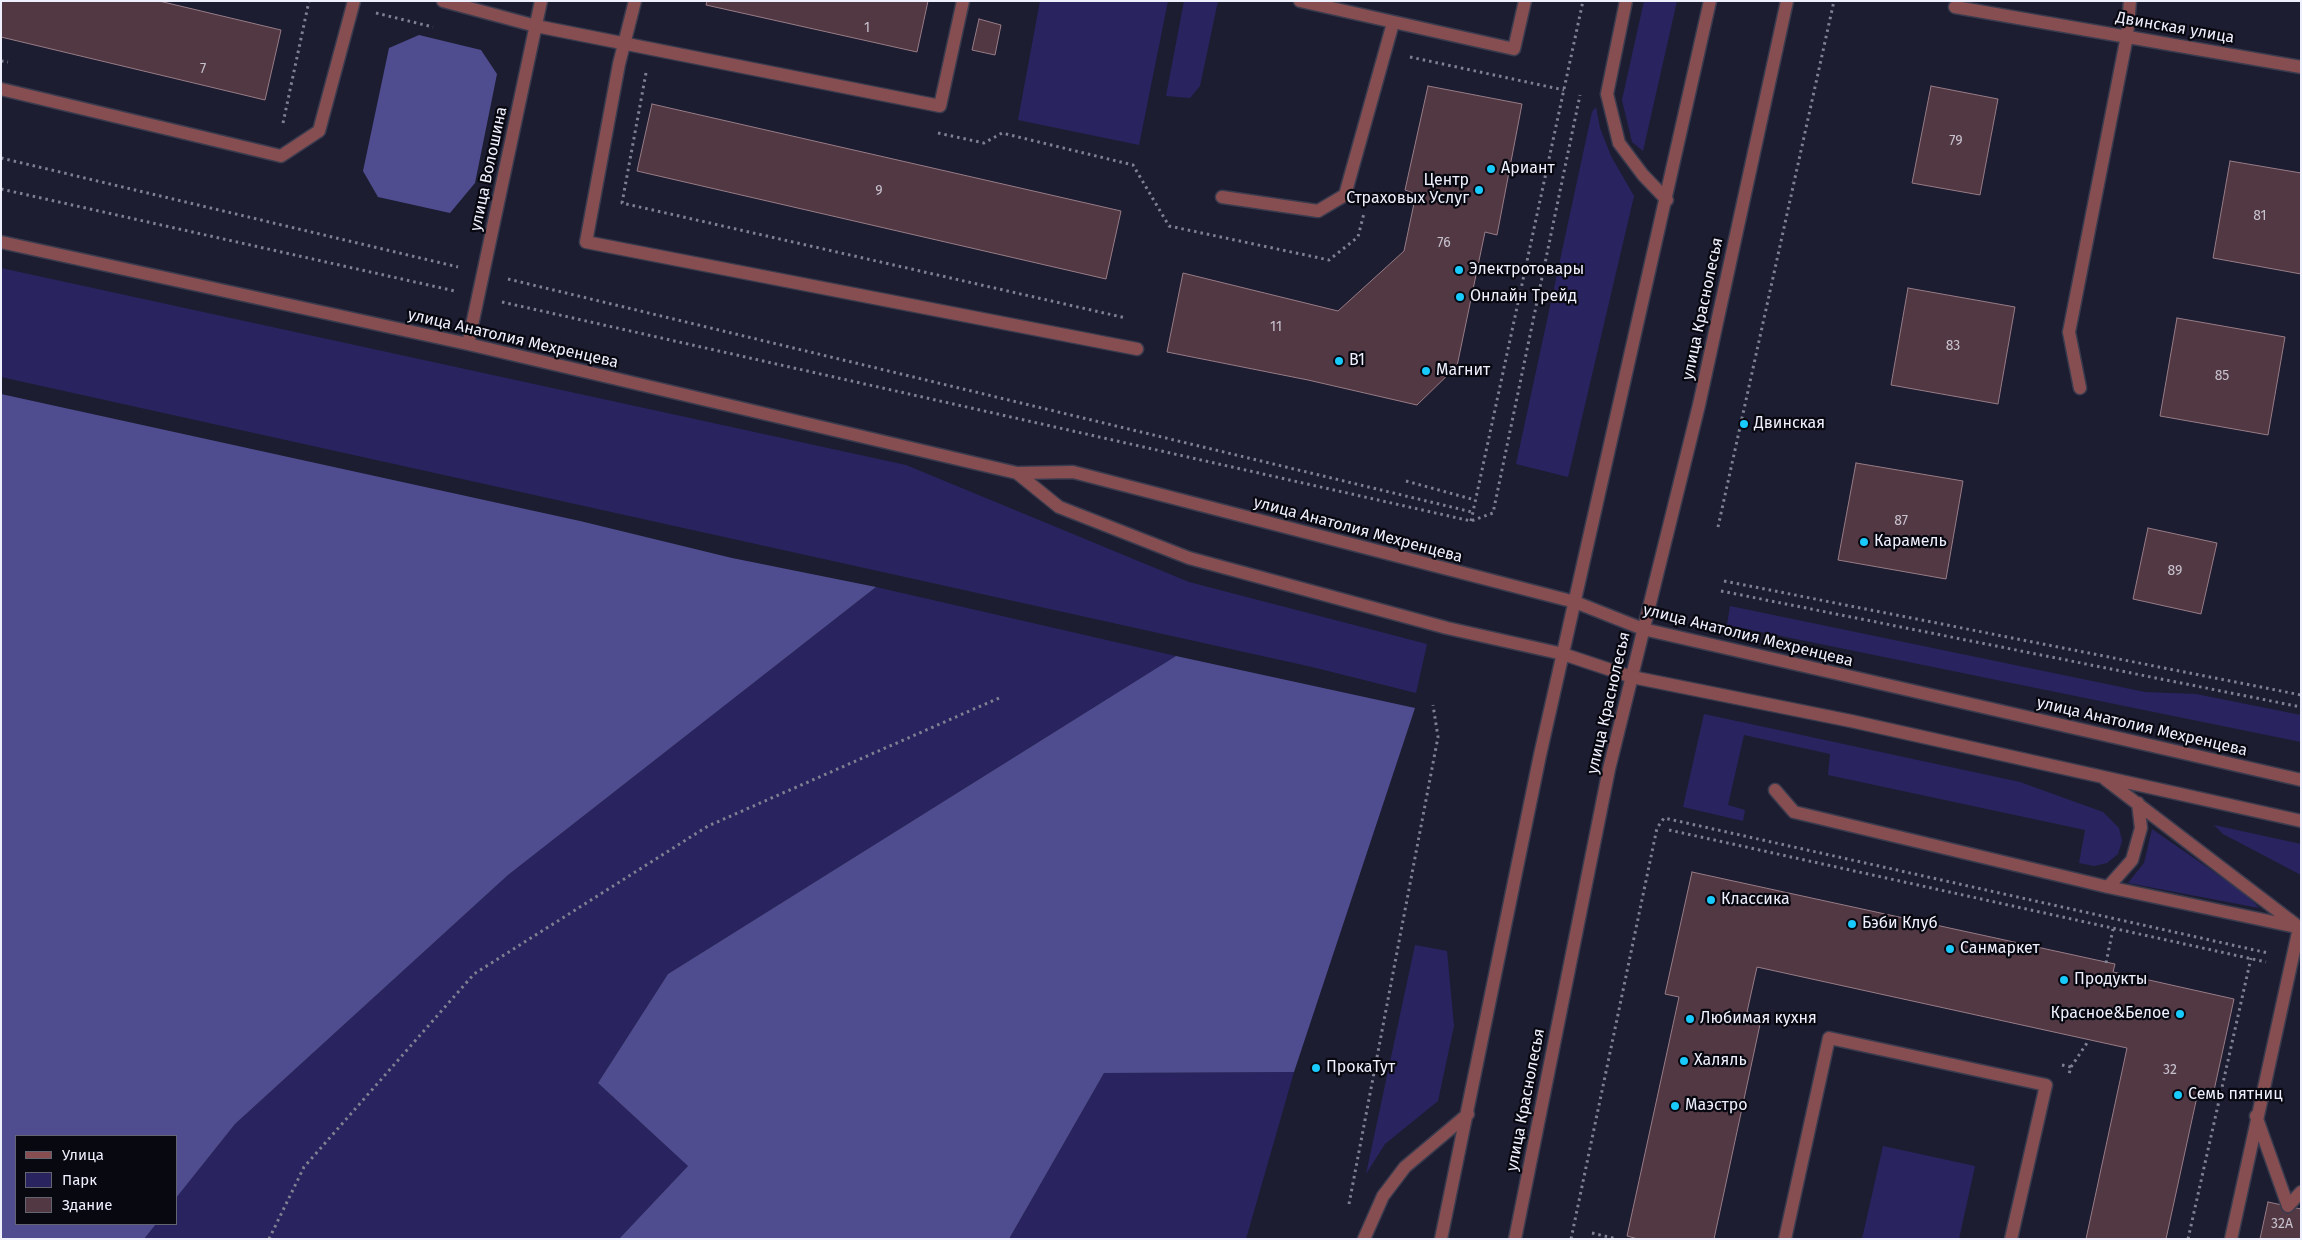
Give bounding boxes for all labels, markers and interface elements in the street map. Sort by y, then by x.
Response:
street label: Двинская улица [2114,8,2236,48]
house number: 1 [864,20,870,36]
house number: 7 [200,61,206,77]
street label: улица Волошина [466,105,512,233]
house number: 79 [1949,133,1963,149]
place label: Ариант [1501,159,1555,179]
marker: Ариант [1485,163,1497,175]
place label: Центр Страховых Услуг [1346,171,1469,209]
house number: 9 [875,183,883,199]
marker: Центр Страховых Услуг [1473,184,1485,196]
house number: 81 [2253,208,2267,224]
house number: 76 [1437,235,1451,251]
street label: улица Краснолесья [1679,236,1727,382]
place label: Электротовары [1469,260,1584,280]
marker: Электротовары [1453,264,1465,276]
place label: Онлайн Трейд [1470,287,1577,307]
marker: Онлайн Трейд [1454,291,1466,303]
street label: улица Анатолия Мехренцева [406,305,620,373]
house number: 11 [1270,319,1282,335]
house number: 83 [1946,338,1960,354]
place label: B1 [1349,351,1365,371]
marker: B1 [1333,355,1345,367]
place label: Магнит [1436,361,1490,381]
marker: Магнит [1420,365,1432,377]
house number: 85 [2215,368,2229,384]
place label: Двинская [1754,414,1825,434]
marker: Двинская [1738,418,1750,430]
street label: улица Анатолия Мехренцева [1251,493,1465,567]
house number: 87 [1894,513,1908,529]
place label: Карамель [1874,532,1947,552]
marker: Карамель [1858,536,1870,548]
house number: 89 [2168,563,2182,579]
street label: улица Анатолия Мехренцева [1641,601,1855,671]
street label: улица Краснолесья [1583,630,1635,776]
street label: улица Анатолия Мехренцева [2035,693,2249,761]
place label: Классика [1721,890,1790,910]
marker: Классика [1705,894,1717,906]
place label: Бэби Клуб [1862,914,1938,934]
marker: Бэби Клуб [1846,918,1858,930]
place label: Санмаркет [1960,939,2040,959]
marker: Санмаркет [1944,943,1956,955]
place label: Продукты [2074,970,2148,990]
marker: Продукты [2058,974,2070,986]
place label: Красное&Белое [2051,1004,2170,1024]
marker: Красное&Белое [2174,1008,2186,1020]
place label: Любимая кухня [1700,1009,1817,1029]
marker: Любимая кухня [1684,1013,1696,1025]
street label: улица Краснолесья [1503,1027,1549,1173]
place label: Халяль [1694,1051,1747,1071]
marker: Халяль [1678,1055,1690,1067]
place label: ПрокаТут [1326,1058,1395,1078]
marker: ПрокаТут [1310,1062,1322,1074]
house number: 32 [2163,1062,2177,1078]
place label: Семь пятниц [2188,1085,2283,1105]
marker: Семь пятниц [2172,1089,2184,1101]
place label: Маэстро [1685,1096,1748,1116]
marker: Маэстро [1669,1100,1681,1112]
legend [15,1135,178,1225]
text: Улица [62,1146,104,1164]
text: Парк [62,1171,97,1189]
text: Здание [62,1196,112,1214]
house number: 32А [2271,1216,2293,1232]

